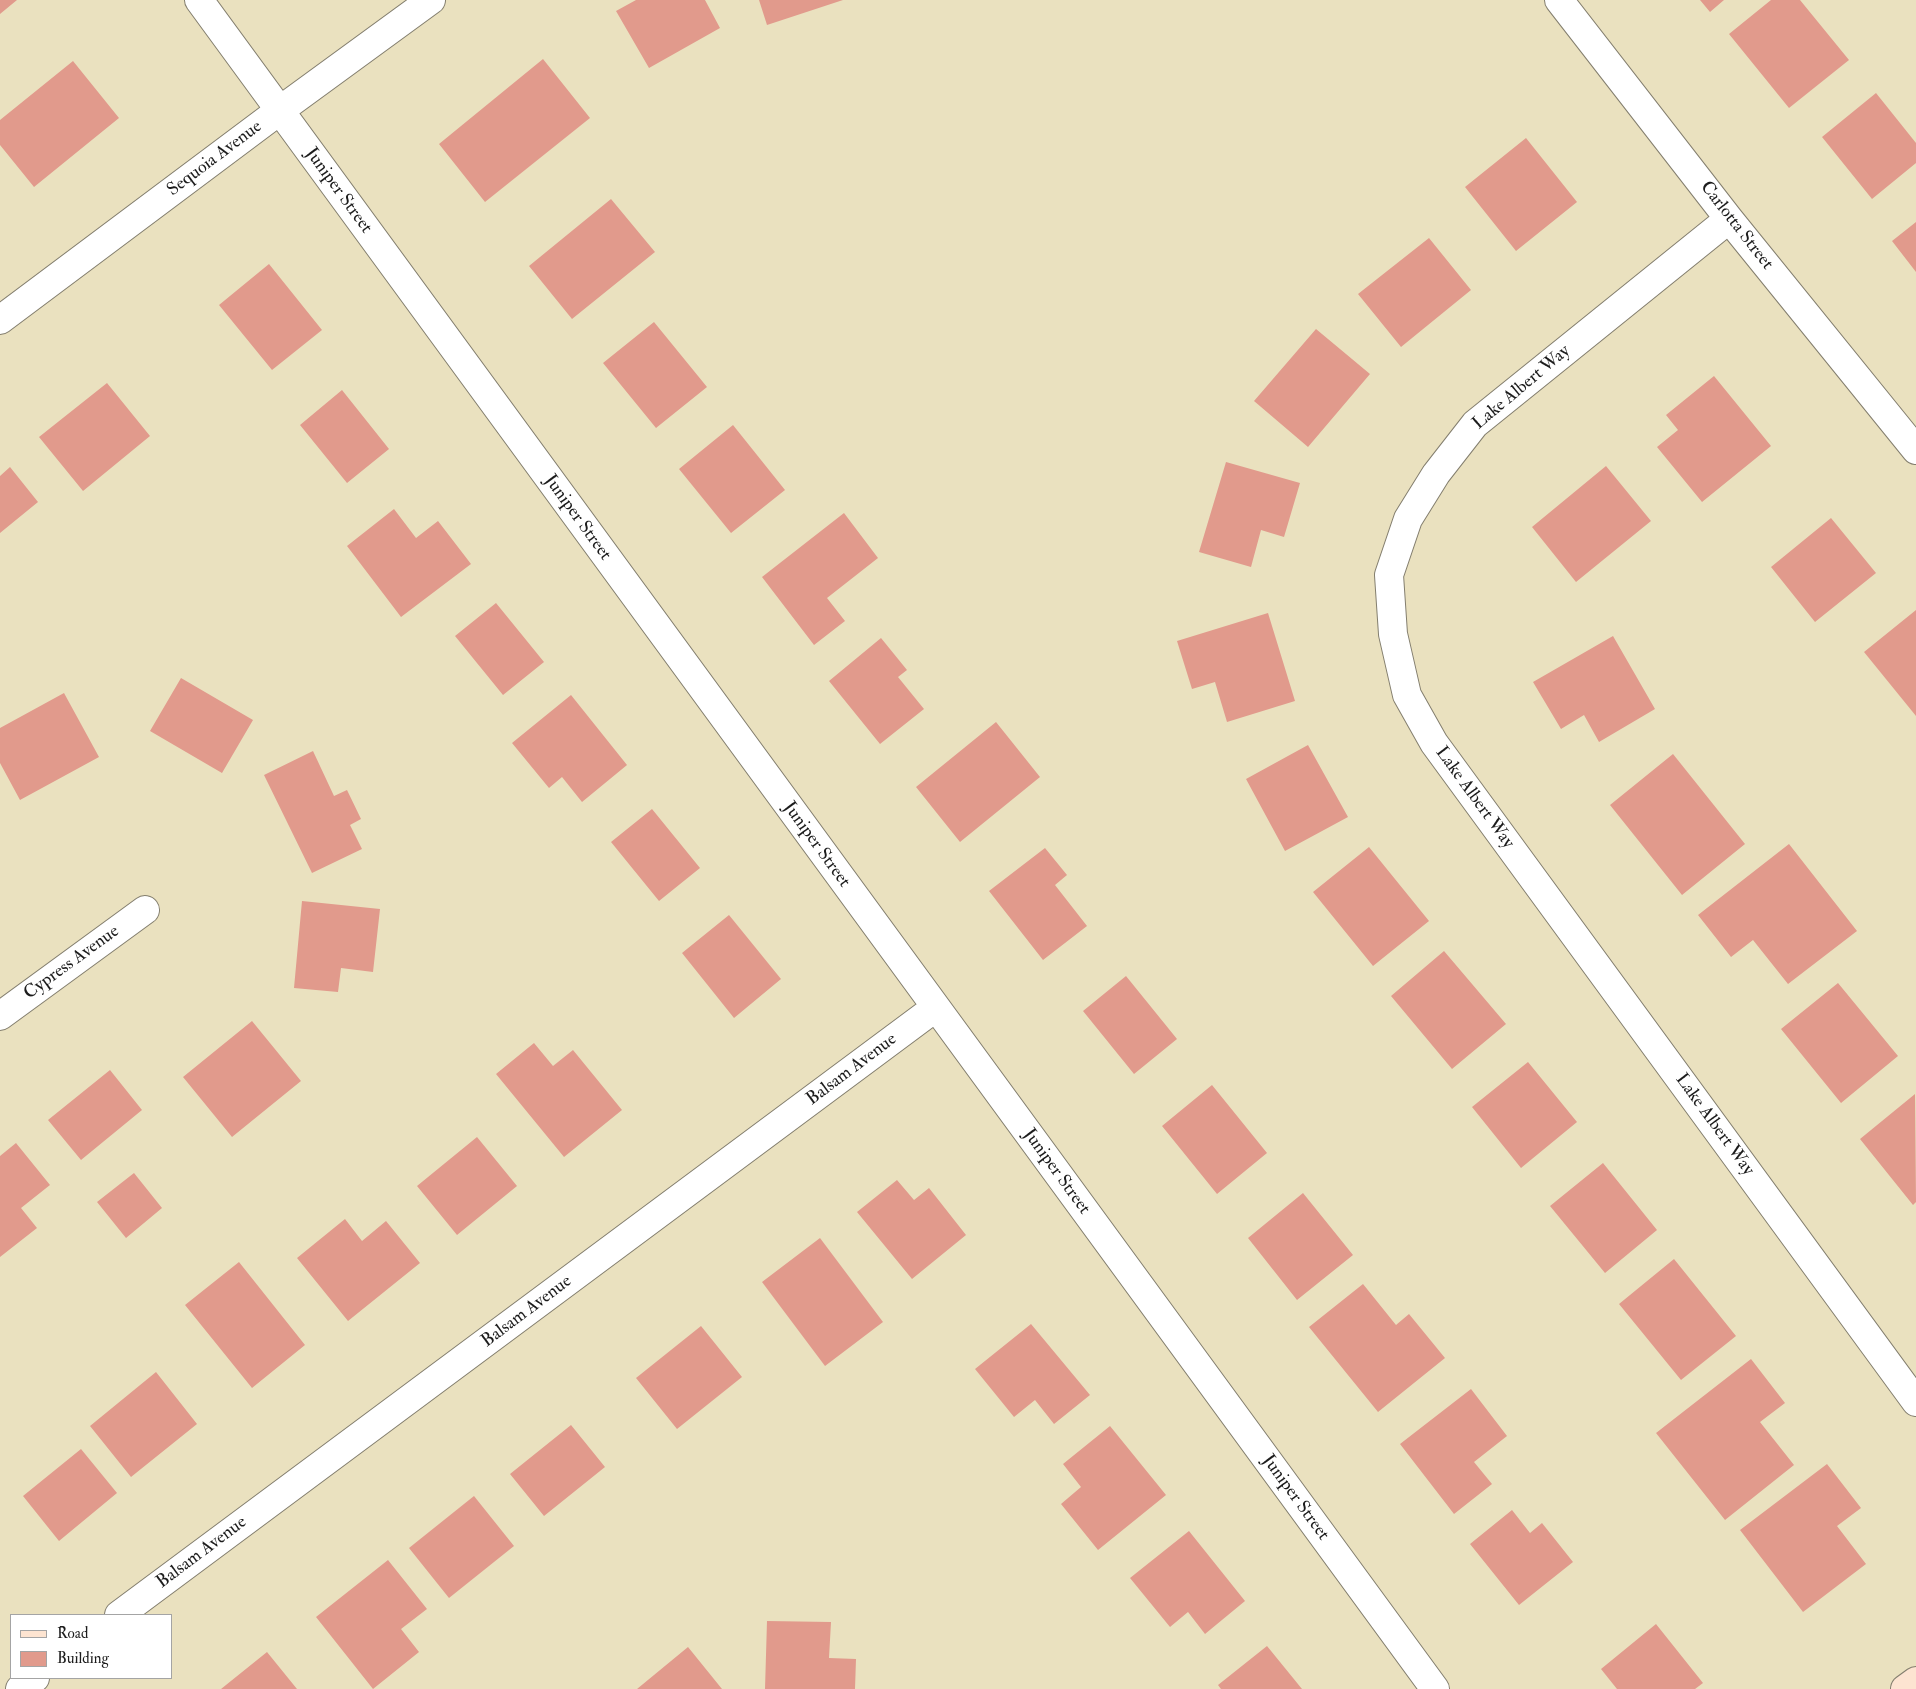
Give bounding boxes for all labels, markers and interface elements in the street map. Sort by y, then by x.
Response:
street label: Sequoia Avenue [163,116,267,202]
street label: Juniper Street [300,144,376,238]
street label: Carlotta Street [1695,177,1777,275]
street label: Lake Albert Way [1469,341,1575,435]
street label: Juniper Street [539,471,615,565]
street label: Lake Albert Way [1430,743,1518,853]
street label: Juniper Street [778,798,854,892]
street label: Cypress Avenue [20,921,124,1005]
street label: Balsam Avenue [803,1029,901,1111]
street label: Lake Albert Way [1670,1070,1758,1180]
street label: Juniper Street [1018,1125,1094,1219]
street label: Balsam Avenue [478,1271,576,1353]
street label: Juniper Street [1257,1451,1333,1545]
street label: Balsam Avenue [153,1512,251,1594]
legend [10,1614,172,1679]
text: Road [57,1624,88,1643]
text: Building [57,1649,109,1668]

